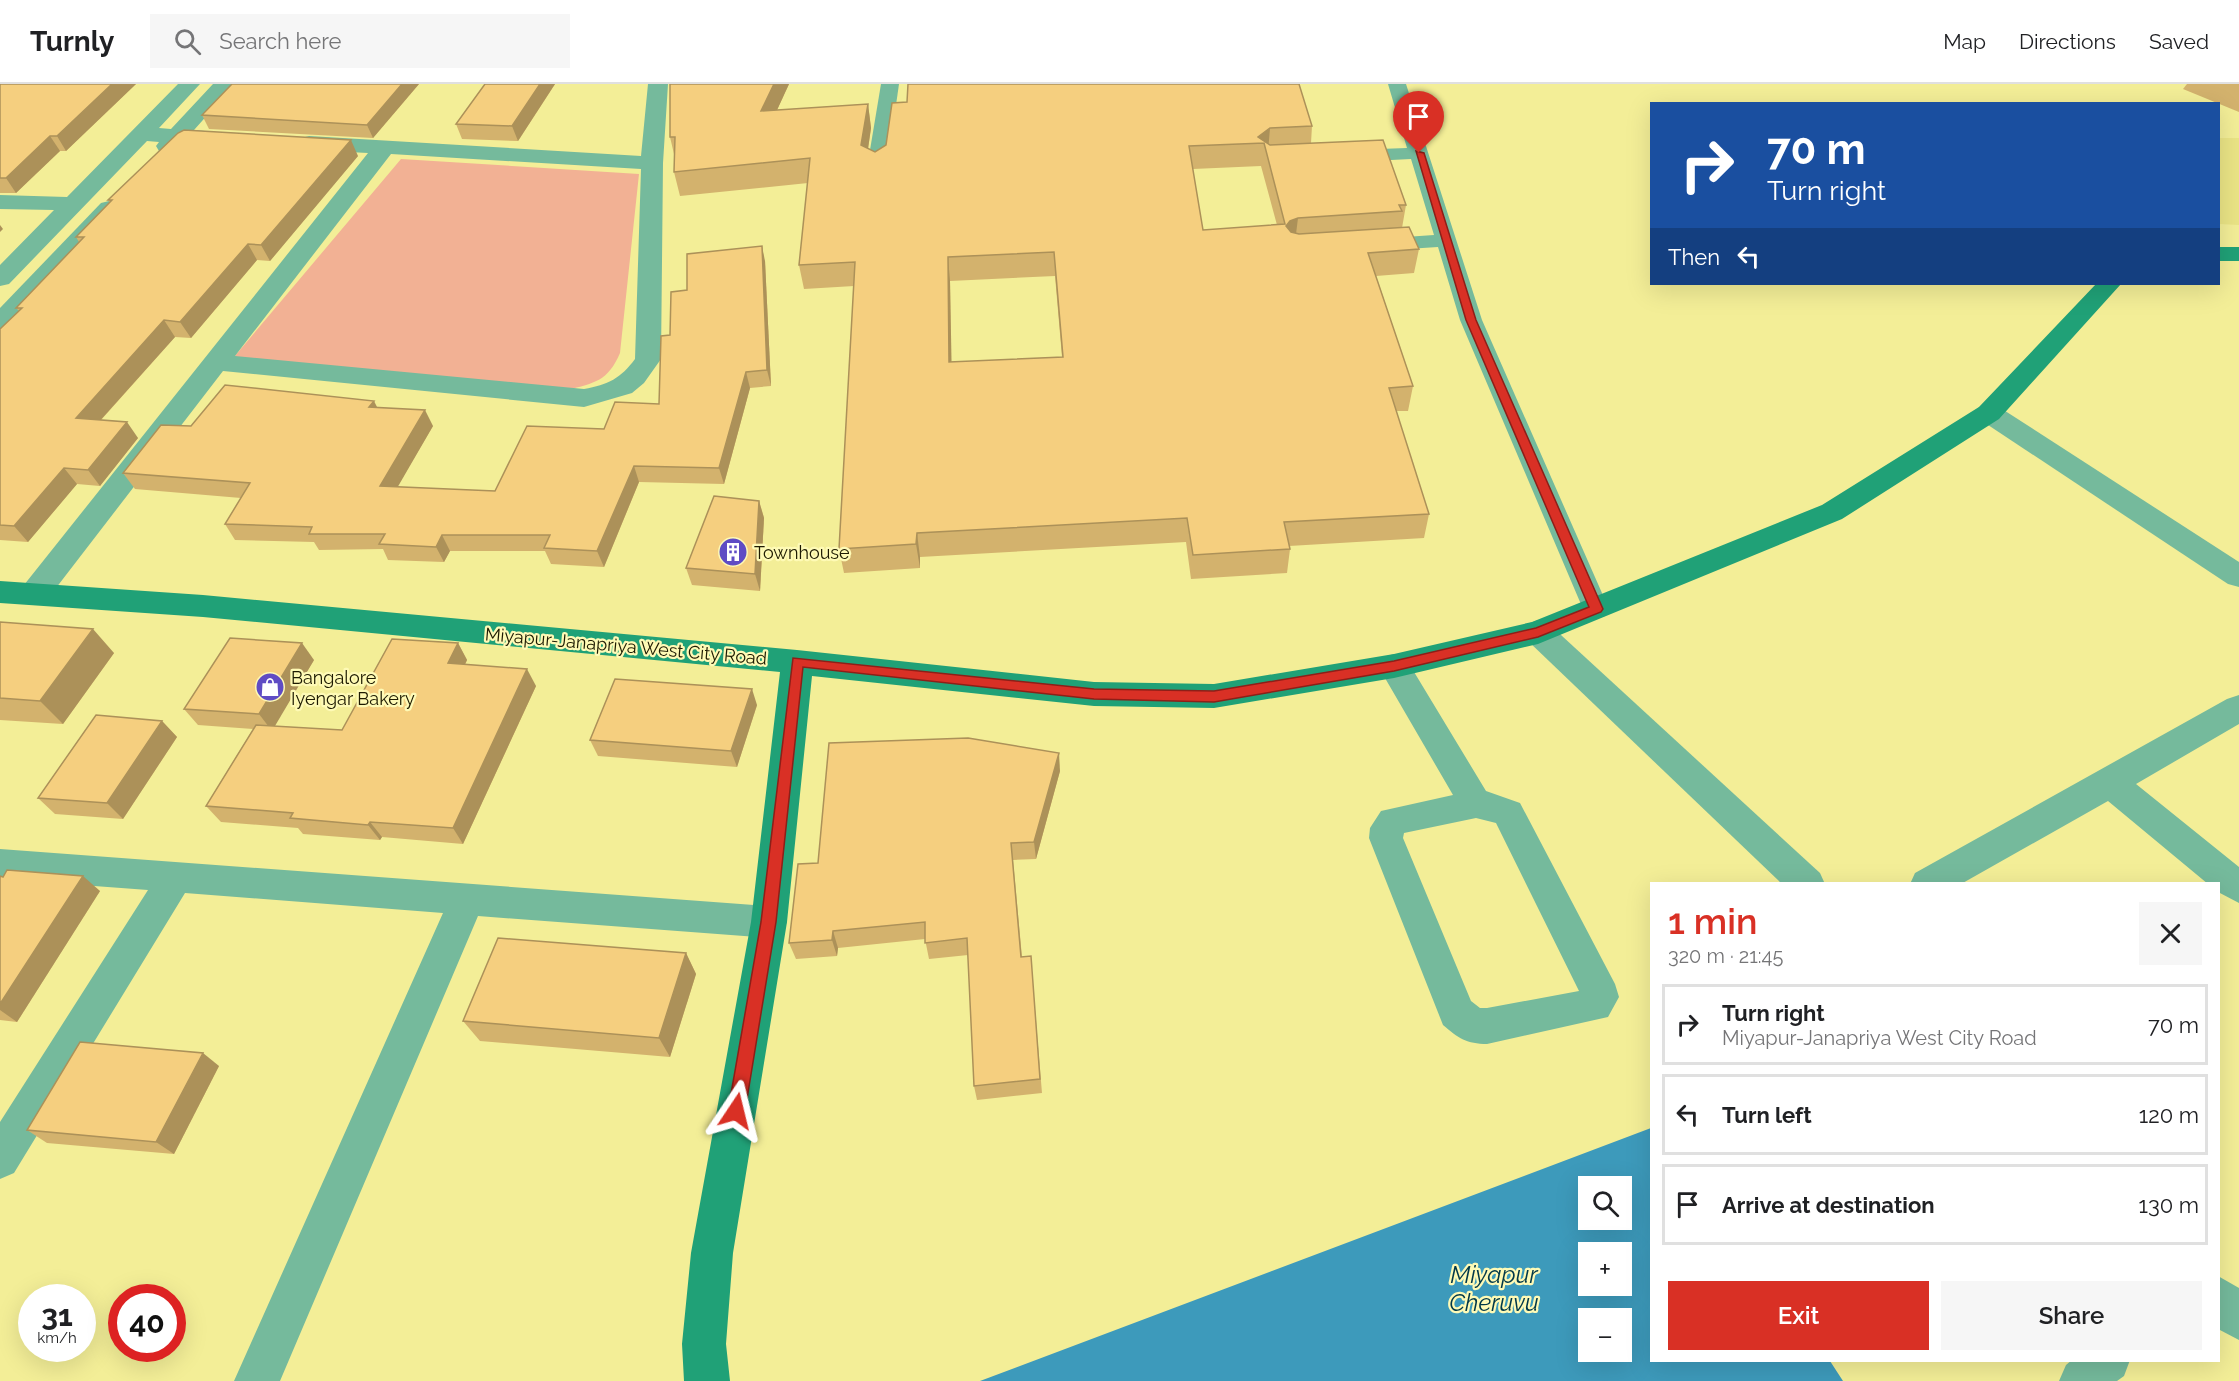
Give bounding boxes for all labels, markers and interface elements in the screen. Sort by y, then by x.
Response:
search box [150,14,570,68]
text: Turnly [30,25,114,58]
icon: search [171,25,204,58]
text: Search here [219,28,341,54]
text: Map [1943,29,1986,54]
text: Directions [2019,29,2116,54]
text: Saved [2149,29,2209,54]
pin [1393,91,1444,153]
icon: arrive [1402,100,1435,133]
text: 70 m [1767,125,1866,174]
icon: right [1668,126,1746,204]
text: Turn right [1767,175,1886,206]
icon: left [1732,240,1765,273]
text: Then [1668,244,1720,270]
building icon: Townhouse [717,536,749,568]
place label: Townhouse [754,542,850,563]
street label: Miyapur-Janapriya West City Road [484,623,768,669]
place label: Bangalore Iyengar Bakery [291,667,415,709]
shop icon: Bangalore Iyengar Bakery [254,671,286,703]
text: 1 min [1668,900,1757,942]
button: close [2139,902,2202,965]
text: 320 m · 21:45 [1668,944,1783,968]
text: Turn right [1722,1000,1825,1026]
icon: right [1671,1008,1704,1041]
text: 70 m [2148,1012,2199,1038]
text: Miyapur-Janapriya West City Road [1722,1026,2037,1050]
position arrow [704,1079,768,1143]
icon: left [1671,1098,1704,1131]
text: Turn left [1722,1102,1812,1128]
text: 120 m [2139,1102,2199,1128]
map controls [1578,1176,1632,1362]
button: search [1578,1176,1632,1230]
icon: arrive [1671,1188,1704,1221]
text: Arrive at destination [1722,1192,1935,1218]
text: 130 m [2139,1192,2199,1218]
button: + [1578,1242,1632,1296]
water label: Miyapur Cheruvu [1449,1260,1539,1317]
button: Exit [1668,1281,1929,1350]
button: Share [1941,1281,2202,1350]
speed limit sign: 40 [108,1284,186,1362]
text: 31 [41,1298,73,1333]
button: − [1578,1308,1632,1362]
text: km/h [37,1329,77,1347]

